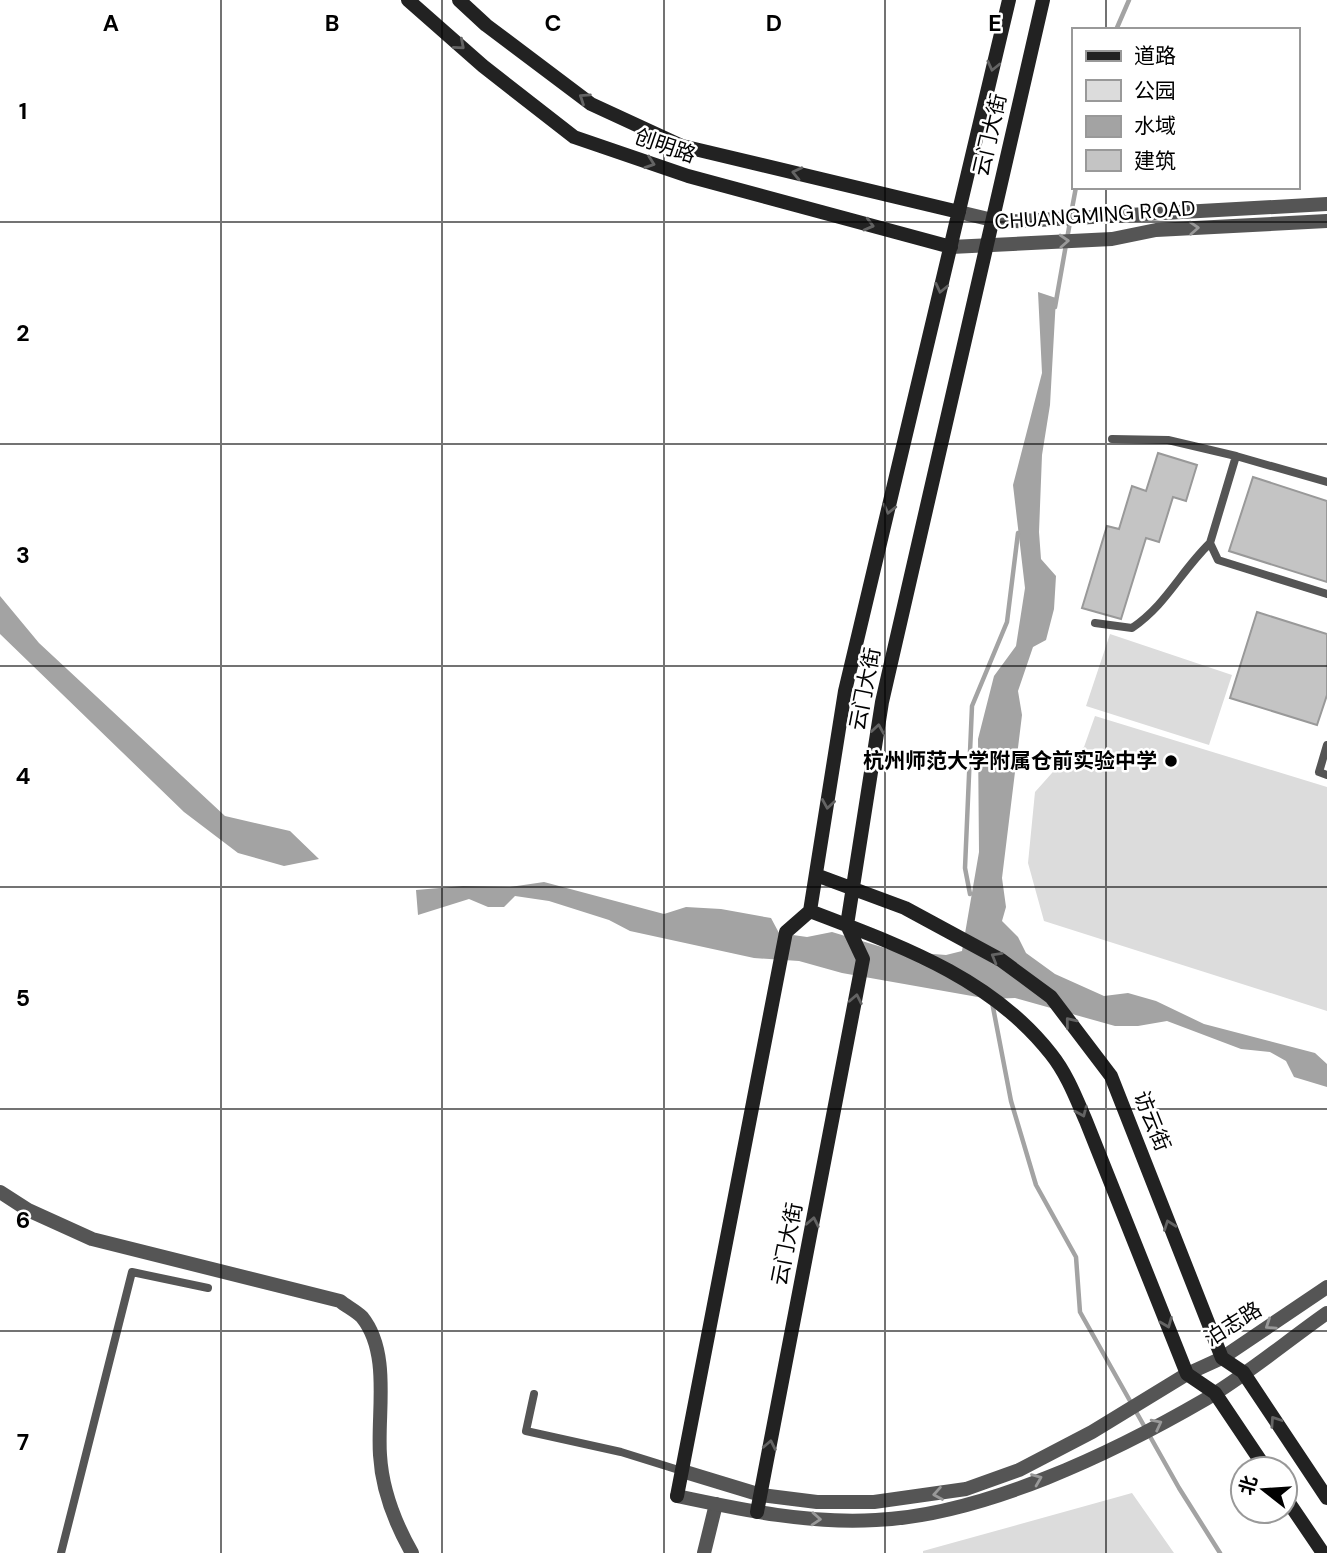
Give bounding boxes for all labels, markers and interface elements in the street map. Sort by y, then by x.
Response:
text: A [103,8,119,38]
text: B [325,8,339,38]
text: C [545,8,561,38]
text: D [766,8,782,38]
text: E [988,8,1002,38]
legend [1072,28,1299,189]
one-way arrow [451,37,464,49]
text: 道路 [1134,42,1176,70]
one-way arrow [987,60,1001,72]
text: 公园 [1134,77,1176,105]
street label: 云门大街 [967,91,1013,179]
one-way arrow [579,94,592,107]
text: 1 [19,96,27,126]
text: 水域 [1134,112,1176,140]
street label: 创明路 [631,123,699,169]
text: 建筑 [1134,147,1176,175]
one-way arrow [644,155,656,169]
one-way arrow [791,167,803,181]
street label: CHUANGMING ROAD [994,194,1196,236]
one-way arrow [863,217,875,231]
one-way arrow [1189,221,1200,236]
one-way arrow [1058,233,1069,248]
one-way arrow [935,282,949,294]
text: 2 [16,318,30,348]
one-way arrow [882,503,897,515]
text: 3 [16,540,30,570]
street label: 云门大街 [843,645,887,733]
one-way arrow [870,723,885,735]
place label: 杭州师范大学附属仓前实验中学 [863,747,1157,775]
marker: 杭州师范大学附属仓前实验中学 [1163,753,1179,769]
text: 4 [16,761,31,791]
one-way arrow [821,798,836,810]
one-way arrow [990,953,1003,966]
text: 5 [16,983,30,1013]
one-way arrow [848,993,863,1005]
one-way arrow [1066,1017,1078,1030]
street label: 访云街 [1127,1087,1177,1155]
one-way arrow [1074,1105,1088,1117]
street label: 云门大街 [765,1200,809,1288]
text: 6 [16,1205,30,1235]
one-way arrow [805,1216,820,1228]
one-way arrow [1163,1219,1177,1231]
street label: 泊志路 [1199,1295,1267,1353]
one-way arrow [1158,1316,1172,1328]
one-way arrow [1265,1317,1278,1330]
one-way arrow [1271,1416,1284,1429]
one-way arrow [1150,1419,1162,1433]
text: 7 [17,1427,29,1457]
one-way arrow [762,1440,777,1451]
north arrow [1229,1455,1299,1525]
text: 北 [1233,1472,1263,1498]
one-way arrow [1031,1473,1043,1487]
one-way arrow [933,1486,944,1501]
one-way arrow [811,1511,822,1526]

